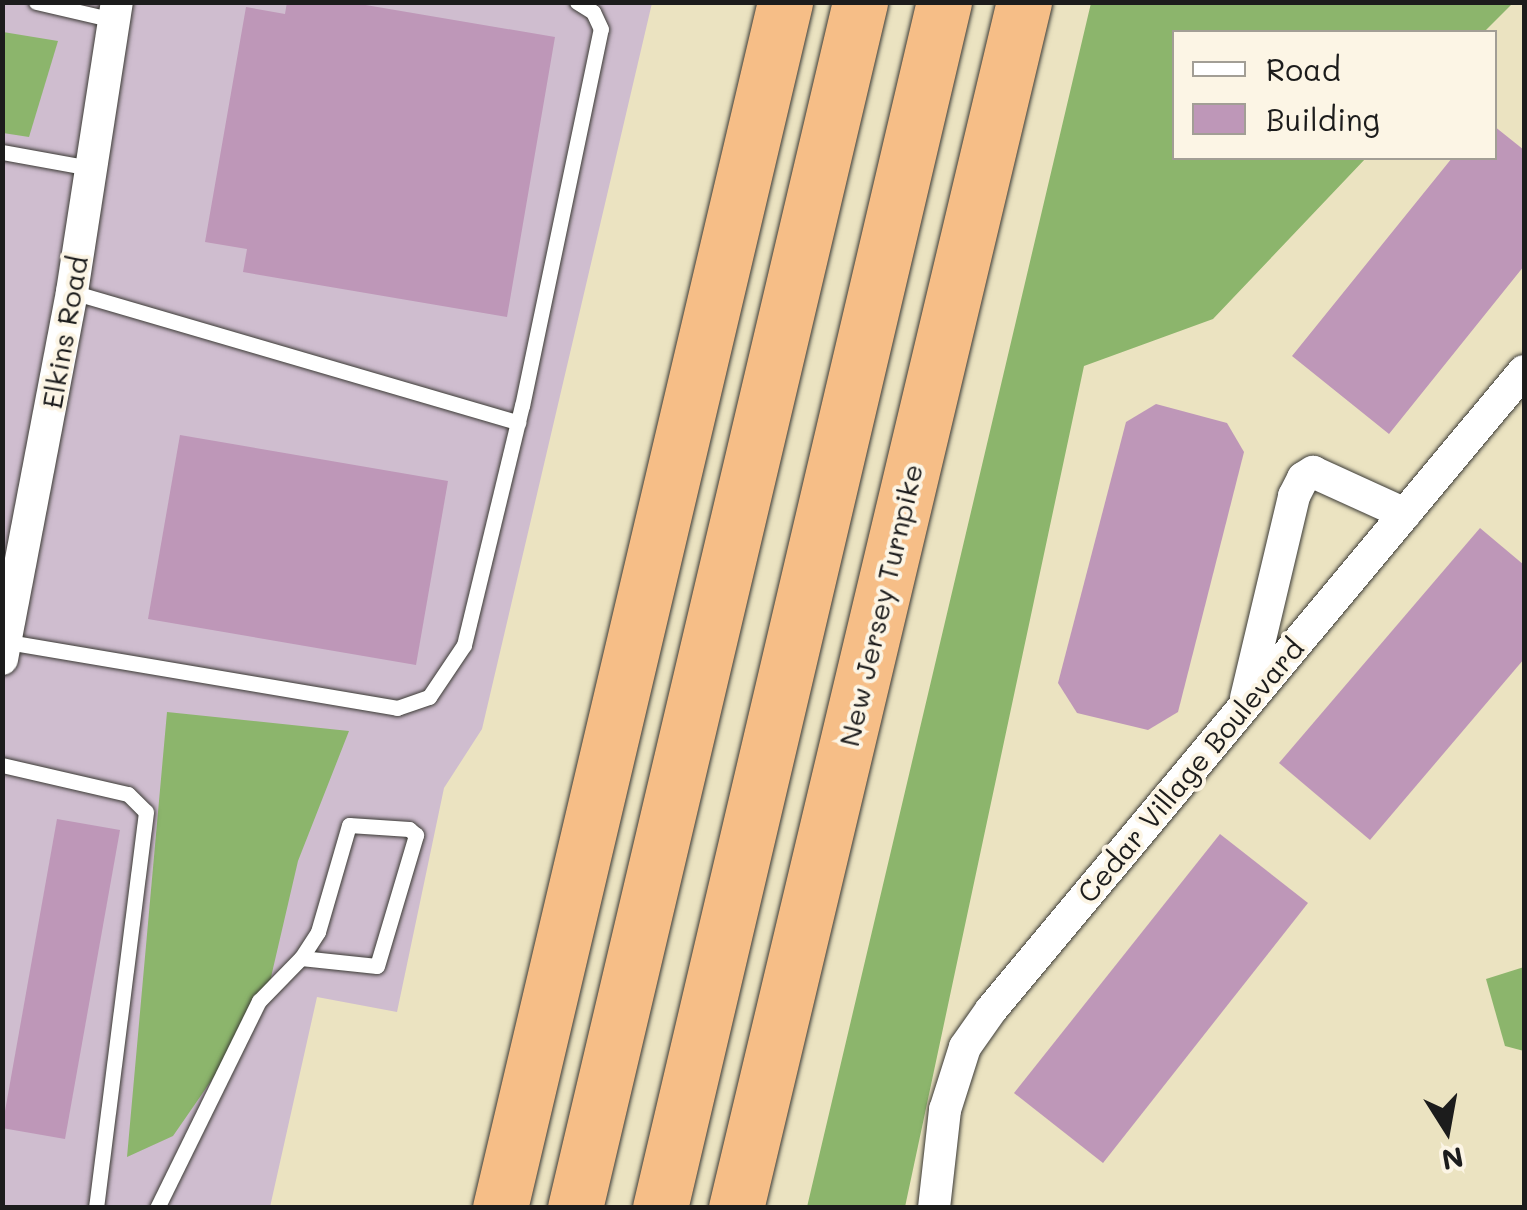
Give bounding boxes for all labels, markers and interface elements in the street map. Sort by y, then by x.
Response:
legend [1172,30,1497,160]
text: Road [1266,49,1341,89]
text: Building [1266,99,1380,139]
street label: Elkins Road [34,253,94,411]
street label: New Jersey Turnpike [831,461,929,749]
street label: Cedar Village Boulevard [1070,631,1310,909]
north arrow [1397,1080,1497,1180]
text: N [1439,1140,1467,1179]

